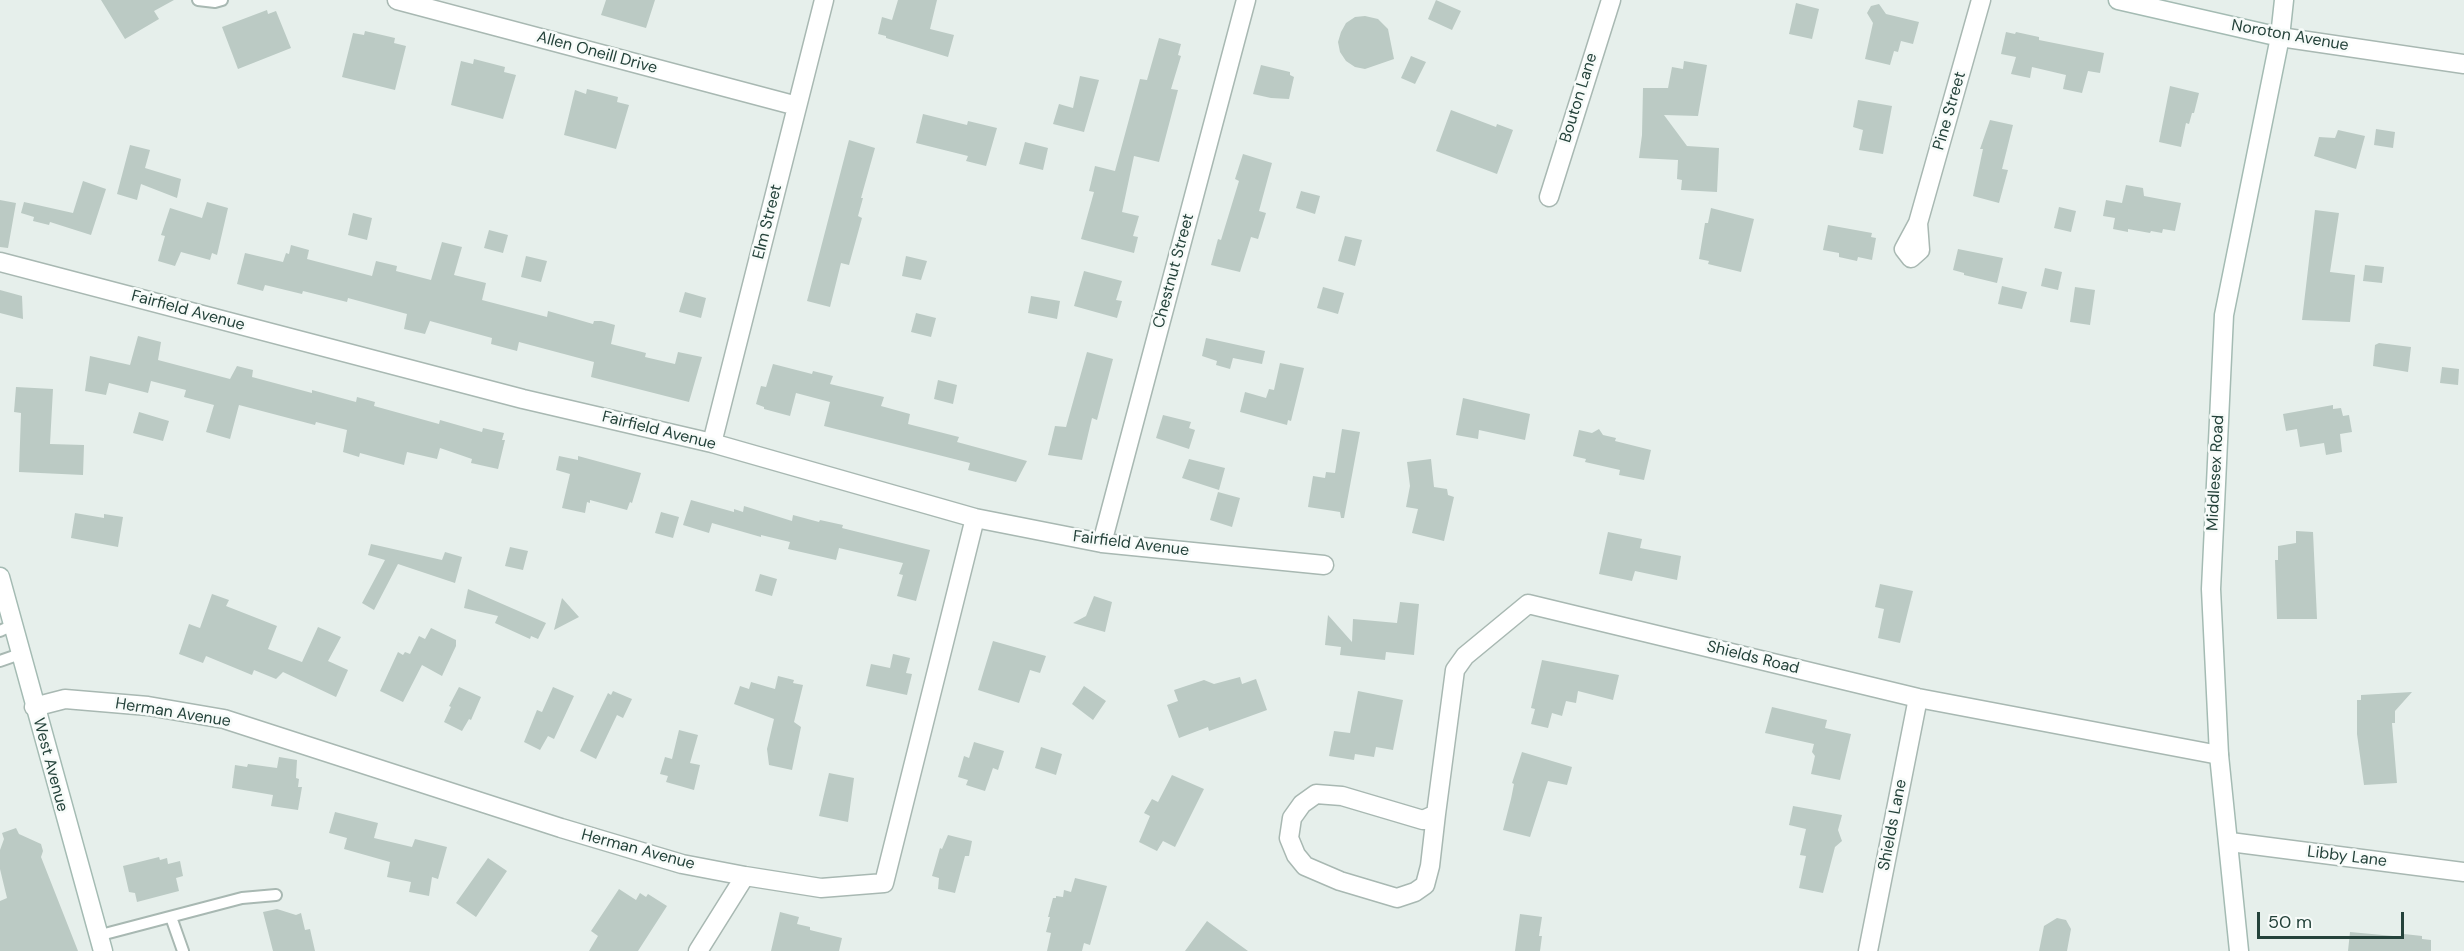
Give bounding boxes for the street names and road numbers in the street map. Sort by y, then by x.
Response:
street label: Noroton Avenue [2230,16,2350,56]
street label: Allen Oneill Drive [535,28,659,78]
street label: Bouton Lane [1556,51,1602,145]
street label: Pine Street [1930,69,1970,153]
street label: Elm Street [749,183,787,261]
street label: Chestnut Street [1149,212,1199,330]
street label: Fairfield Avenue [129,287,247,335]
street label: Fairfield Avenue [600,408,718,454]
street label: Middlesex Road [2203,414,2229,532]
street label: Fairfield Avenue [1072,527,1190,561]
street label: Shields Road [1705,637,1801,679]
street label: Herman Avenue [114,694,232,732]
street label: West Avenue [28,716,72,814]
street label: Shields Lane [1875,778,1911,872]
street label: Herman Avenue [579,826,697,874]
street label: Libby Lane [2306,843,2388,871]

